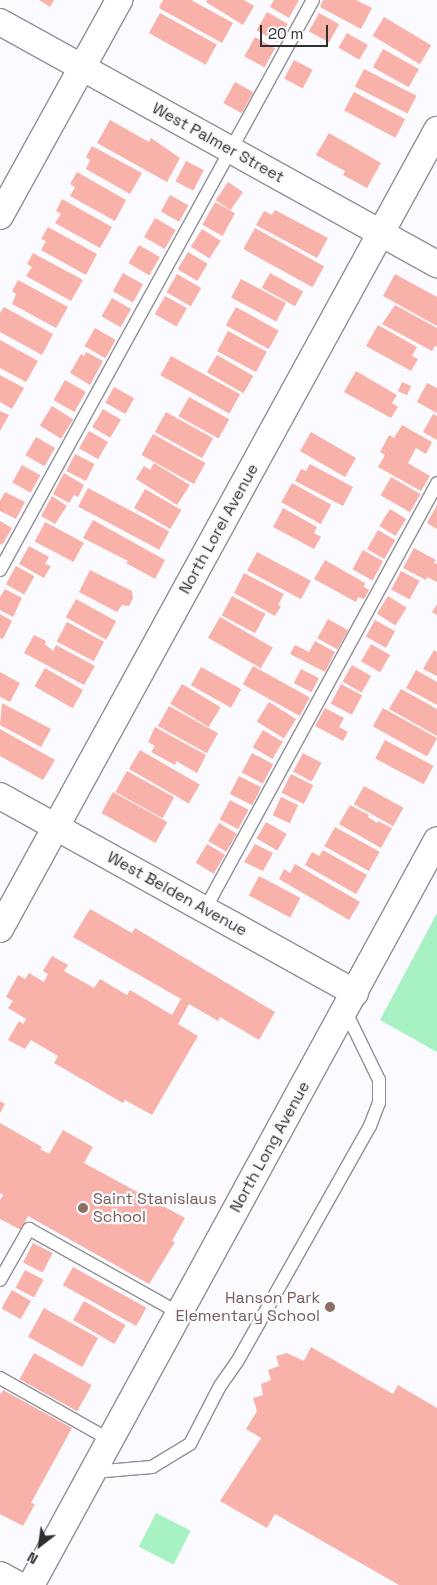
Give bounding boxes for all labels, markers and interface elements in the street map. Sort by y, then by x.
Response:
scale bar [262,15,330,47]
text: 20 m [268,24,303,43]
street label: West Palmer Street [149,99,287,187]
street label: North Lorel Avenue [175,460,263,598]
street label: West Belden Avenue [104,848,250,940]
street label: North Long Avenue [226,1078,314,1216]
place label: Saint Stanislaus School [93,1189,217,1227]
marker: Saint Stanislaus School [77,1202,89,1214]
place label: Hanson Park Elementary School [175,1288,320,1326]
marker: Hanson Park Elementary School [324,1301,336,1313]
north arrow [15,1520,65,1570]
text: N [24,1548,41,1568]

